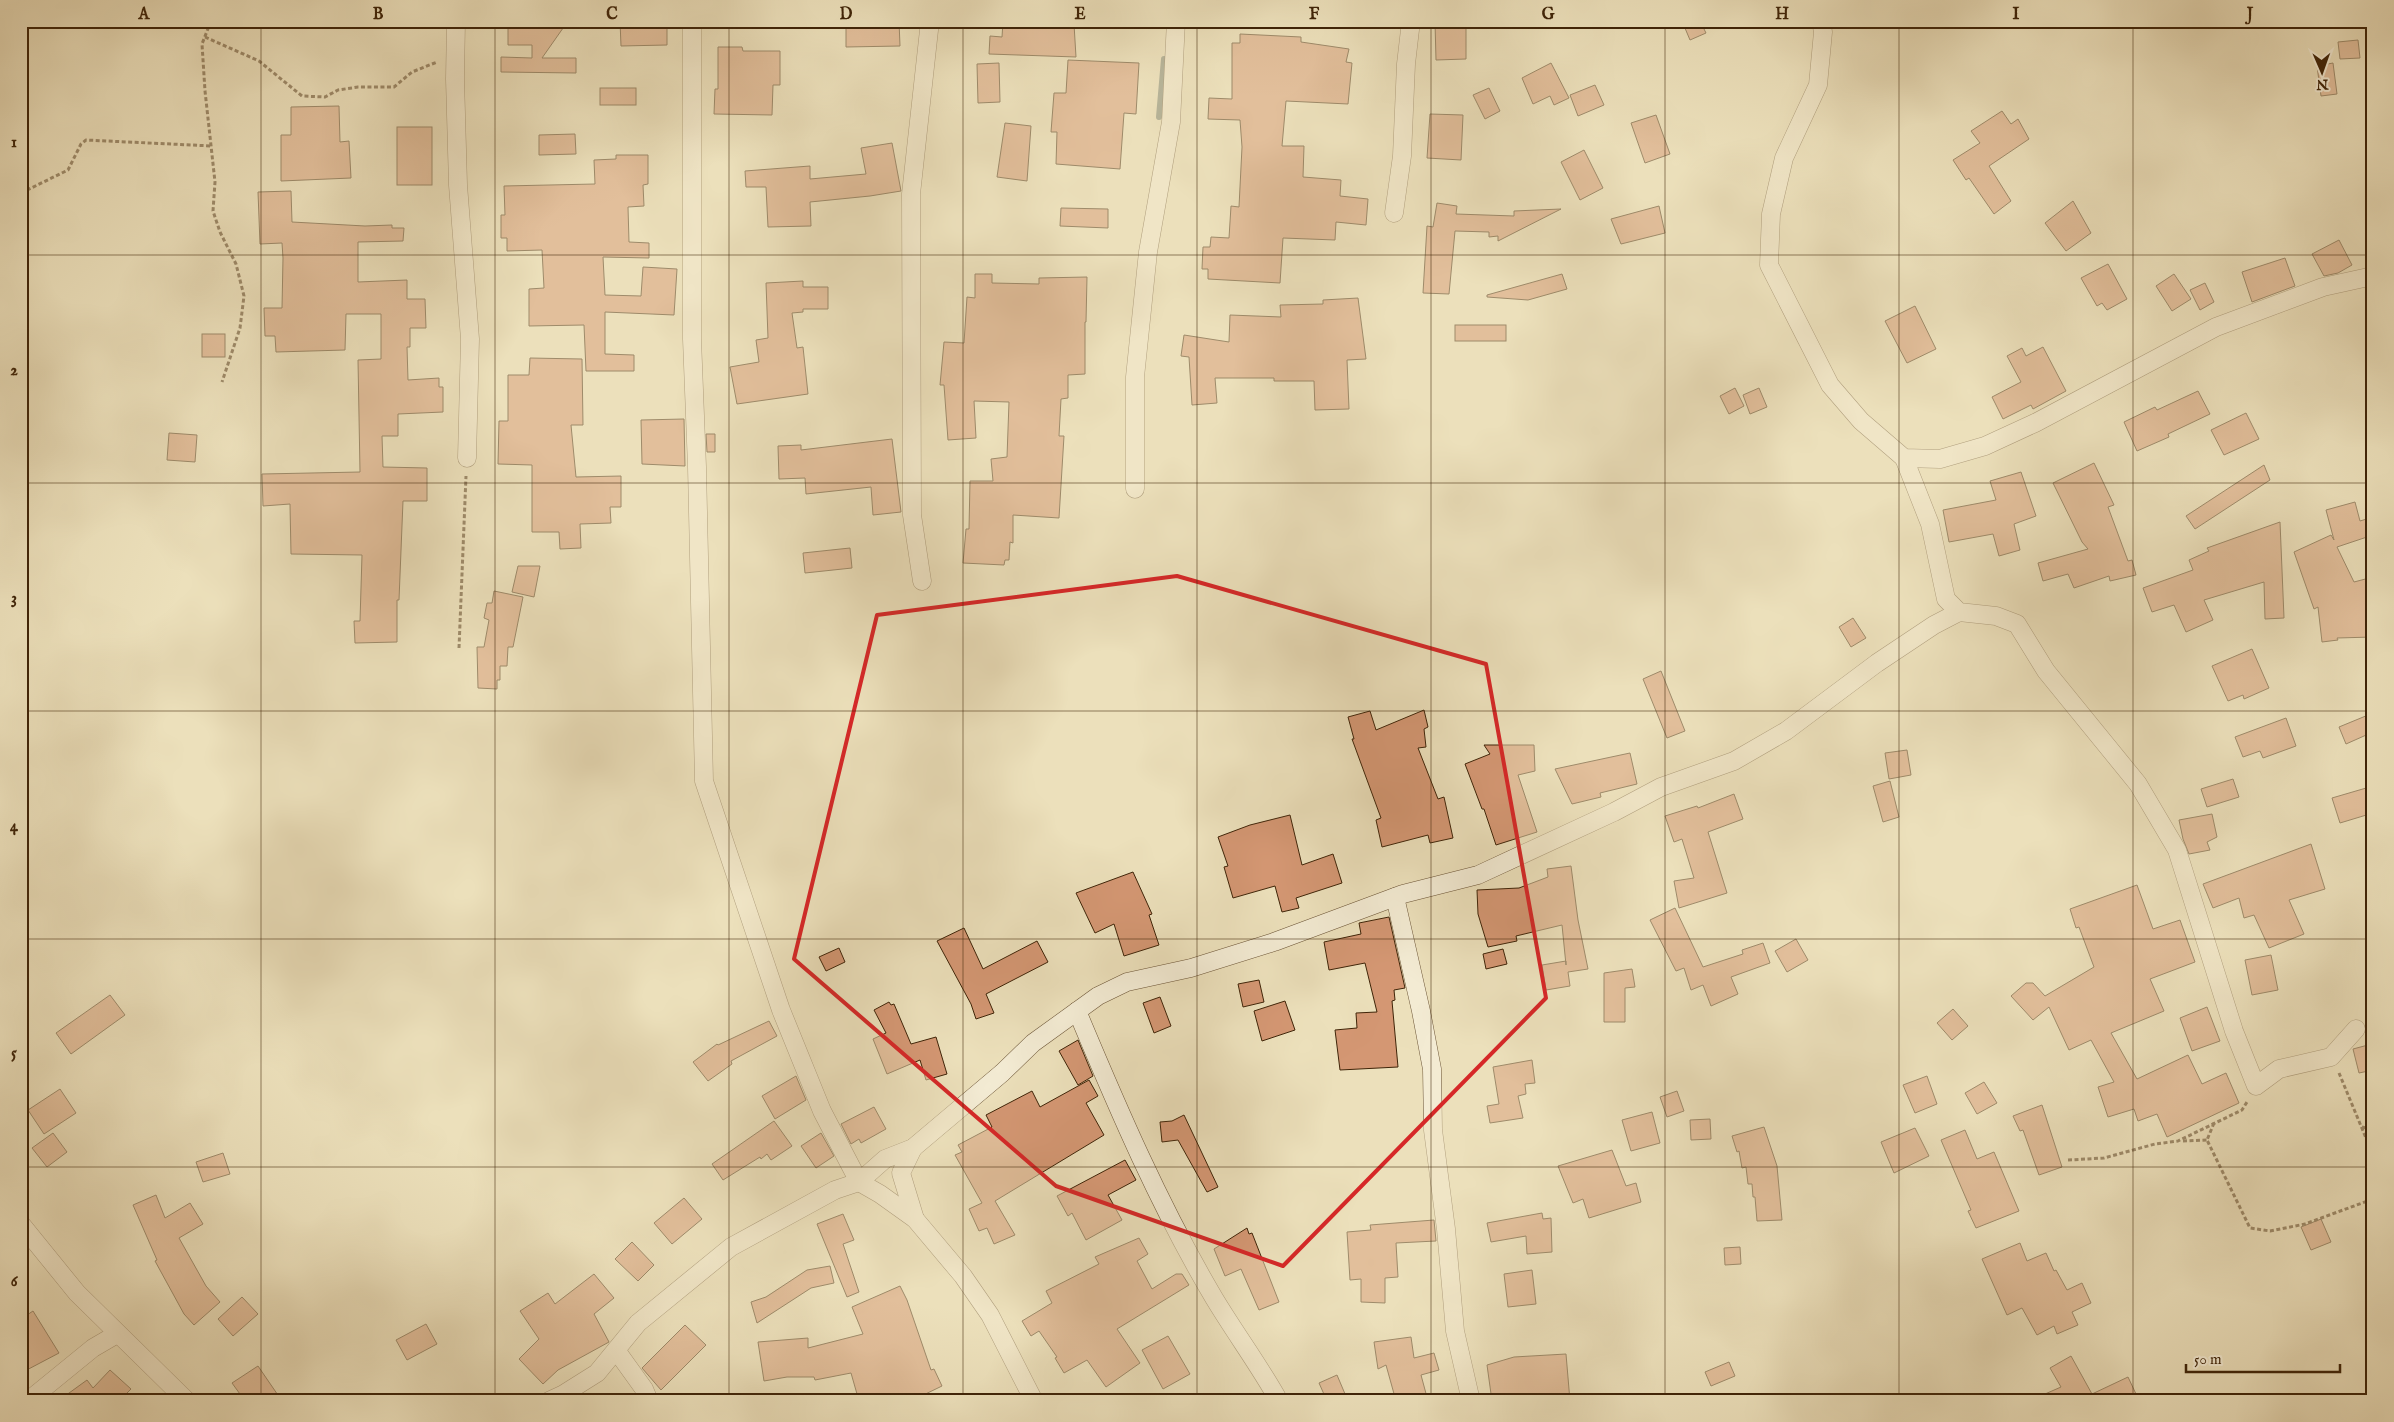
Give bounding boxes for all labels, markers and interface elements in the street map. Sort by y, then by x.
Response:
text: A [138,5,151,25]
text: B [373,5,384,25]
text: C [606,5,618,25]
text: D [840,5,853,25]
text: E [1074,5,1086,25]
text: F [1309,5,1320,25]
text: G [1542,5,1555,25]
text: H [1775,5,1789,25]
text: I [2013,5,2020,25]
text: J [2245,5,2254,25]
north arrow [2296,48,2346,98]
text: N [2316,75,2330,93]
text: 1 [11,133,17,153]
text: 2 [10,361,18,381]
text: 3 [11,589,17,609]
text: 4 [10,817,19,837]
text: 5 [11,1044,17,1064]
text: 6 [11,1272,19,1292]
scale bar [2186,1342,2340,1374]
text: 50 m [2194,1350,2222,1369]

